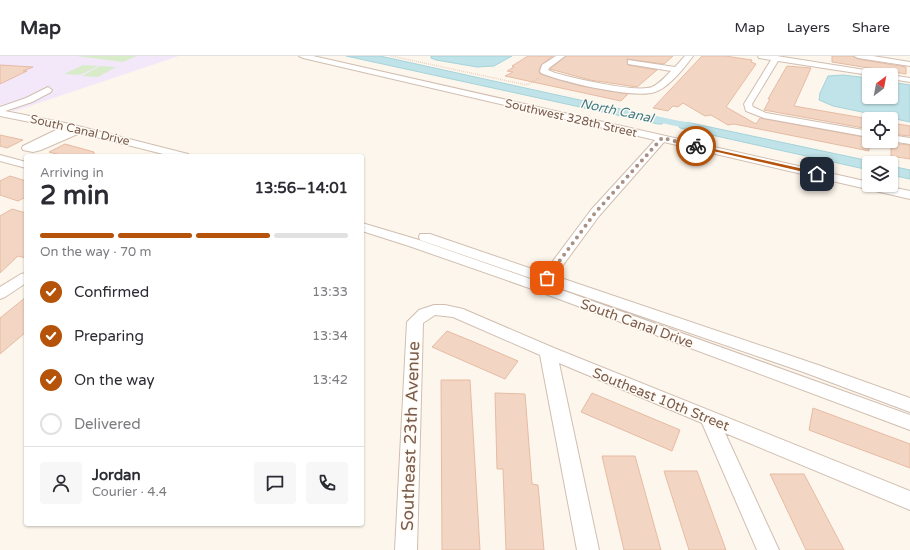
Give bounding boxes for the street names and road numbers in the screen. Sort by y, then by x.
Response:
street label: Southwest 328th Street [503,96,639,140]
street label: South Canal Drive [29,112,131,148]
street label: South Canal Drive [578,295,696,352]
street label: Southeast 23th Avenue [397,341,424,531]
street label: Southeast 10th Street [590,364,732,435]

